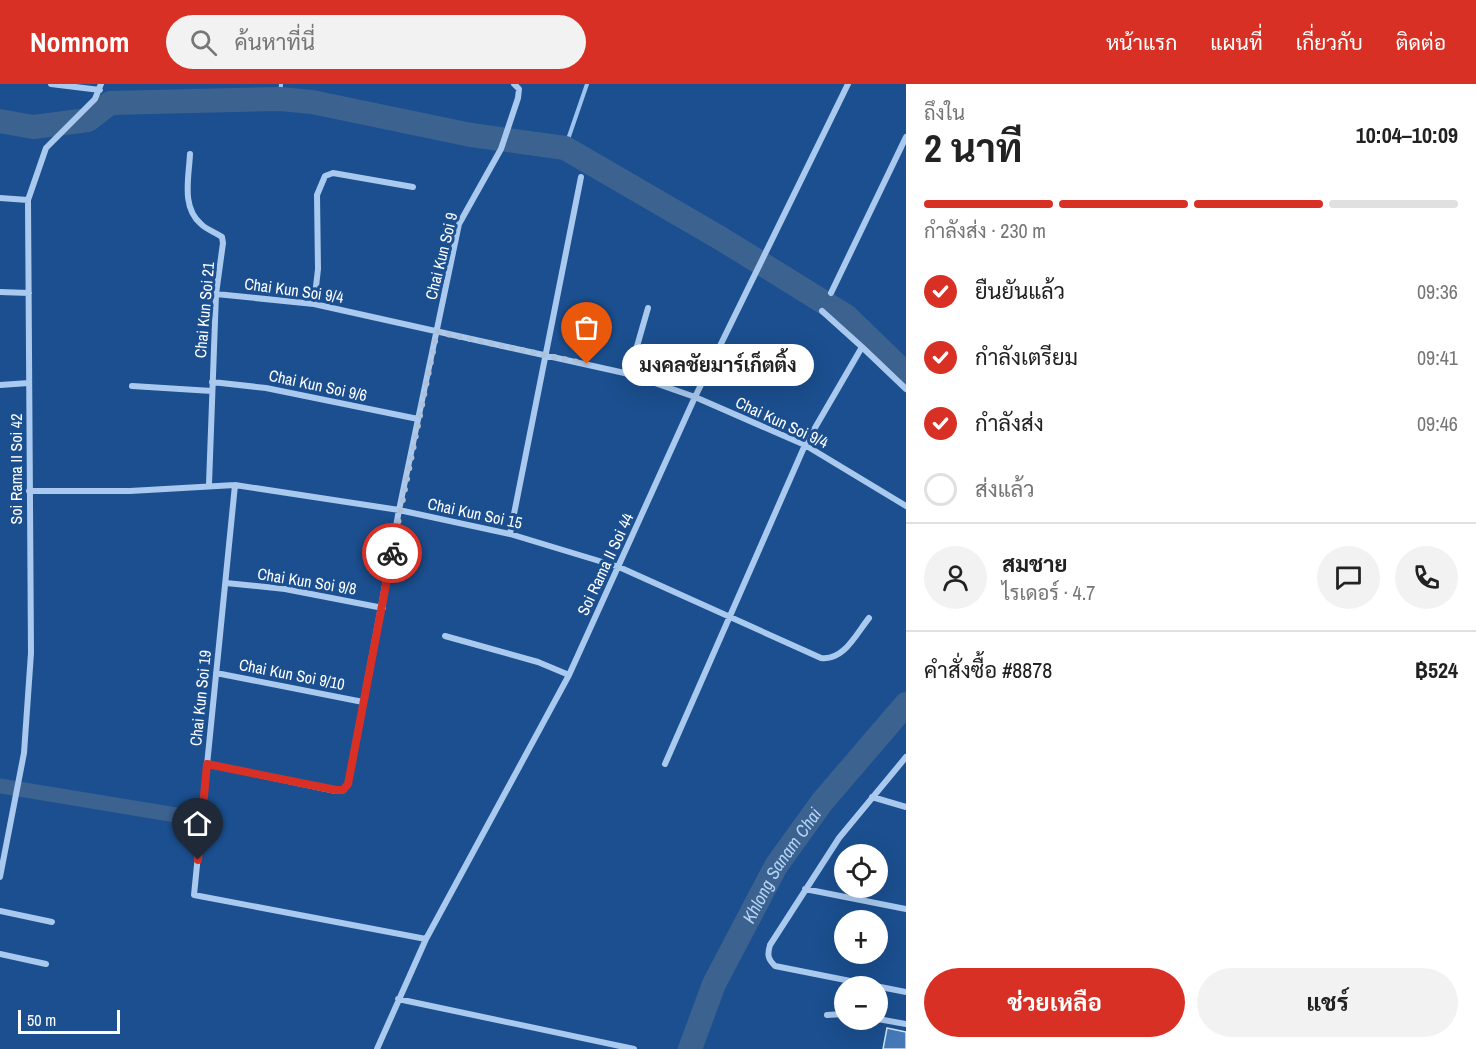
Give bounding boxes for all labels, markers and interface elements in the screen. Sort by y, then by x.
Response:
search box [166,15,586,69]
text: Nomnom [30,23,130,61]
icon: search [187,26,220,59]
text: ค้นหาที่นี่ [235,27,315,57]
text: หน้าแรก [1106,28,1177,57]
text: แผนที่ [1210,28,1263,57]
text: เกี่ยวกับ [1296,28,1363,57]
text: ติดต่อ [1396,28,1446,57]
text: ถึงใน [924,99,965,126]
text: 10:04–10:09 [1356,120,1458,150]
text: 2 นาที [924,122,1022,174]
street label: Chai Kun Soi 9 [420,210,462,302]
text: กำลังส่ง · 230 m [924,217,1046,244]
street label: Chai Kun Soi 21 [189,260,219,359]
street label: Chai Kun Soi 9/4 [243,272,345,308]
icon: check [924,275,957,308]
text: ยืนยันแล้ว [975,276,1065,306]
text: 09:36 [1417,278,1458,305]
pin [561,302,612,364]
icon: bag [570,311,603,344]
icon: check [924,341,957,374]
text: กำลังเตรียม [975,342,1078,372]
callout: มงคลชัยมาร์เก็ตติ้ง [623,343,815,385]
text: 09:41 [1417,344,1458,371]
text: มงคลชัยมาร์เก็ตติ้ง [639,351,797,378]
street label: Chai Kun Soi 9/6 [267,364,369,406]
street label: Chai Kun Soi 9/4 [732,391,832,453]
icon: check [924,407,957,440]
text: กำลังส่ง [975,408,1044,438]
text: 09:46 [1417,410,1458,437]
street label: Soi Rama II Soi 42 [5,414,27,524]
text: ส่งแล้ว [975,474,1035,504]
street label: Chai Kun Soi 15 [426,492,524,534]
street label: Soi Rama II Soi 44 [572,509,638,619]
courier [362,523,422,583]
icon: bike [376,537,409,570]
button: person [924,546,987,609]
button: chat [1317,546,1380,609]
button: phone [1395,546,1458,609]
text: สมชาย [1002,549,1068,579]
street label: Chai Kun Soi 9/8 [256,562,358,600]
text: ไรเดอร์ · 4.7 [1002,579,1095,606]
street label: Chai Kun Soi 19 [184,649,216,747]
street label: Chai Kun Soi 9/10 [237,653,347,695]
text: คำสั่งซื้อ #8878 [924,655,1052,685]
text: ฿524 [1415,655,1458,685]
pin [172,798,223,860]
water label: Khlong Sanam Chai [736,802,827,927]
icon: home [181,807,214,840]
map controls [834,844,888,1030]
button: locate [834,844,888,898]
button: + [834,910,888,964]
button: ช่วยเหลือ [924,968,1185,1037]
button: แชร์ [1197,968,1458,1037]
button: − [834,976,888,1030]
scale bar [18,1007,120,1034]
text: 50 m [27,1009,56,1031]

